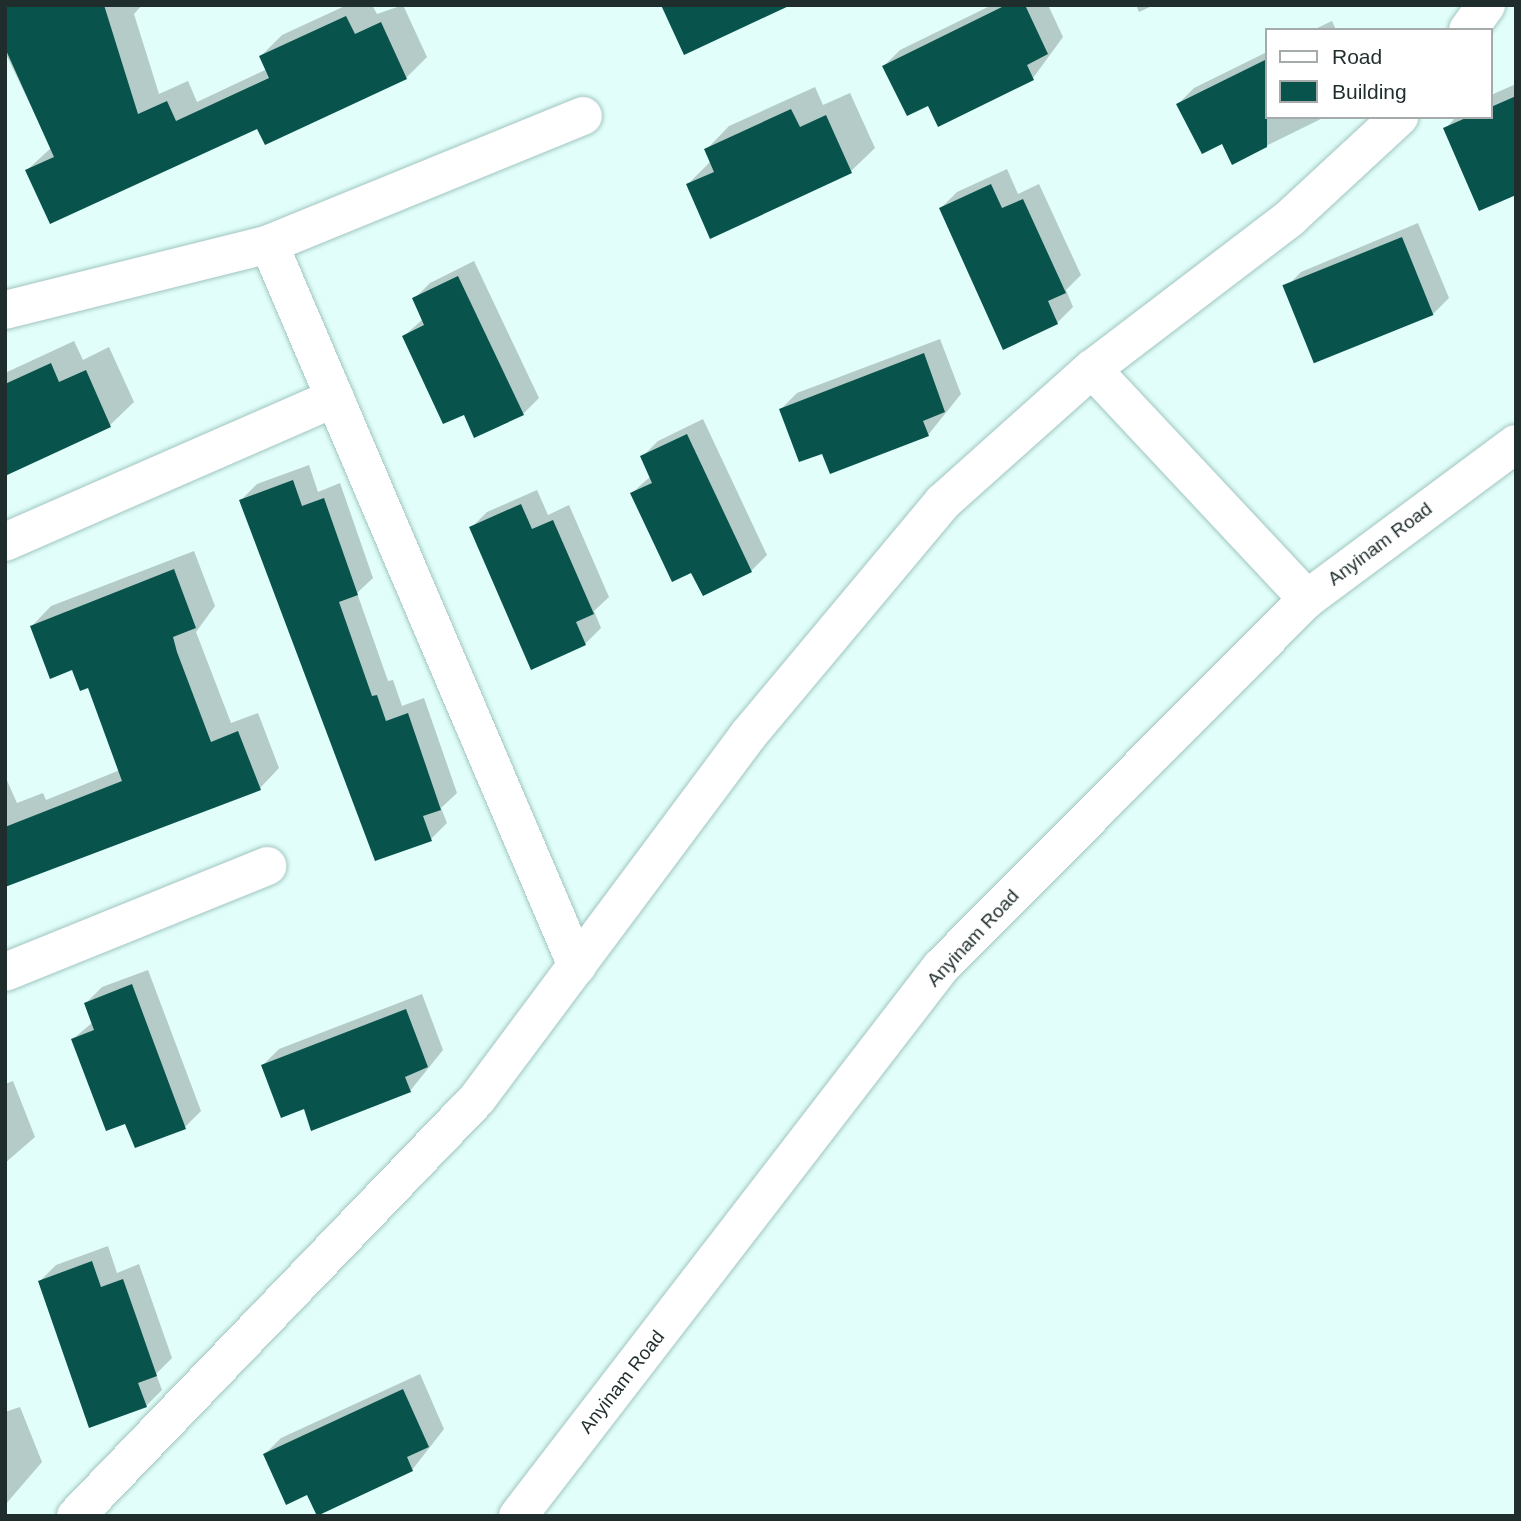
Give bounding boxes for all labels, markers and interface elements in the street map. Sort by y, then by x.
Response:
legend [1266,28,1493,119]
text: Road [1332,45,1382,68]
text: Building [1332,80,1407,103]
street label: Anyinam Road [1323,497,1437,591]
street label: Anyinam Road [922,885,1024,991]
street label: Anyinam Road [575,1326,669,1438]

